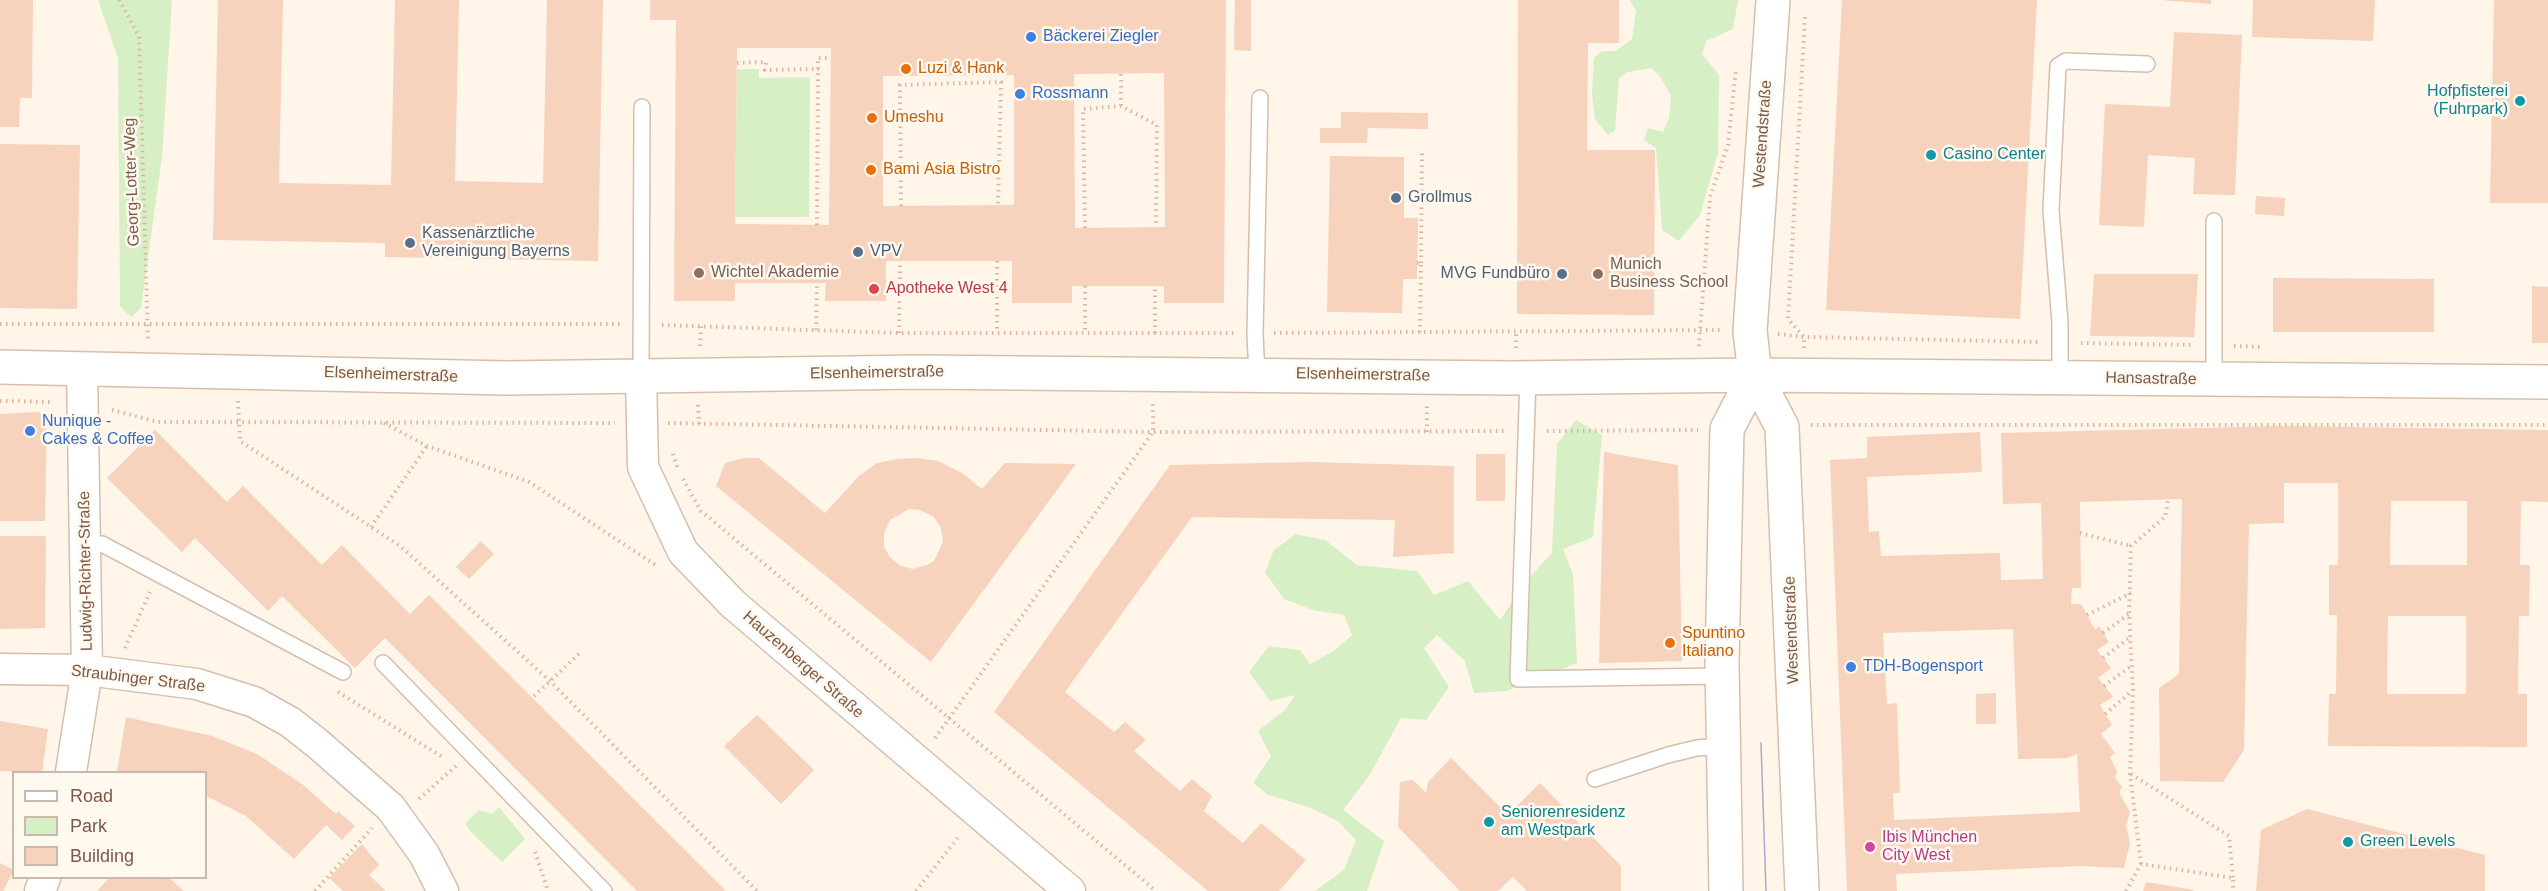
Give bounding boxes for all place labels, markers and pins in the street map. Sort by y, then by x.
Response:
place label: Bäckerei Ziegler [1043,27,1159,47]
marker: Bäckerei Ziegler [1024,30,1038,44]
place label: Luzi & Hank [918,59,1004,79]
marker: Luzi & Hank [899,62,913,76]
place label: Hofpfisterei (Fuhrpark) [2427,82,2508,120]
place label: Rossmann [1032,84,1108,104]
marker: Rossmann [1013,87,1027,101]
marker: Hofpfisterei (Fuhrpark) [2513,94,2527,108]
place label: Umeshu [884,108,944,128]
marker: Umeshu [865,111,879,125]
place label: Casino Center [1943,145,2045,165]
marker: Casino Center [1924,148,1938,162]
place label: Bami Asia Bistro [883,160,1000,180]
marker: Bami Asia Bistro [864,163,878,177]
place label: Grollmus [1408,188,1472,208]
marker: Grollmus [1389,191,1403,205]
place label: Kassenärztliche Vereinigung Bayerns [422,224,570,262]
marker: Kassenärztliche Vereinigung Bayerns [403,236,417,250]
place label: VPV [870,242,902,262]
marker: VPV [851,245,865,259]
place label: Munich Business School [1610,255,1728,293]
place label: Wichtel Akademie [711,263,839,283]
place label: MVG Fundbüro [1441,264,1550,284]
marker: Wichtel Akademie [692,266,706,280]
marker: MVG Fundbüro [1555,267,1569,281]
marker: Munich Business School [1591,267,1605,281]
place label: Apotheke West 4 [886,279,1008,299]
marker: Apotheke West 4 [867,282,881,296]
place label: Nunique - Cakes & Coffee [42,412,154,450]
marker: Nunique - Cakes & Coffee [23,424,37,438]
place label: Spuntino Italiano [1682,624,1745,662]
marker: Spuntino Italiano [1663,636,1677,650]
place label: TDH-Bogensport [1863,657,1983,677]
marker: TDH-Bogensport [1844,660,1858,674]
place label: Seniorenresidenz am Westpark [1501,803,1626,841]
marker: Seniorenresidenz am Westpark [1482,815,1496,829]
place label: Ibis München City West [1882,828,1977,866]
place label: Green Levels [2360,832,2455,852]
marker: Green Levels [2341,835,2355,849]
marker: Ibis München City West [1863,840,1877,854]

